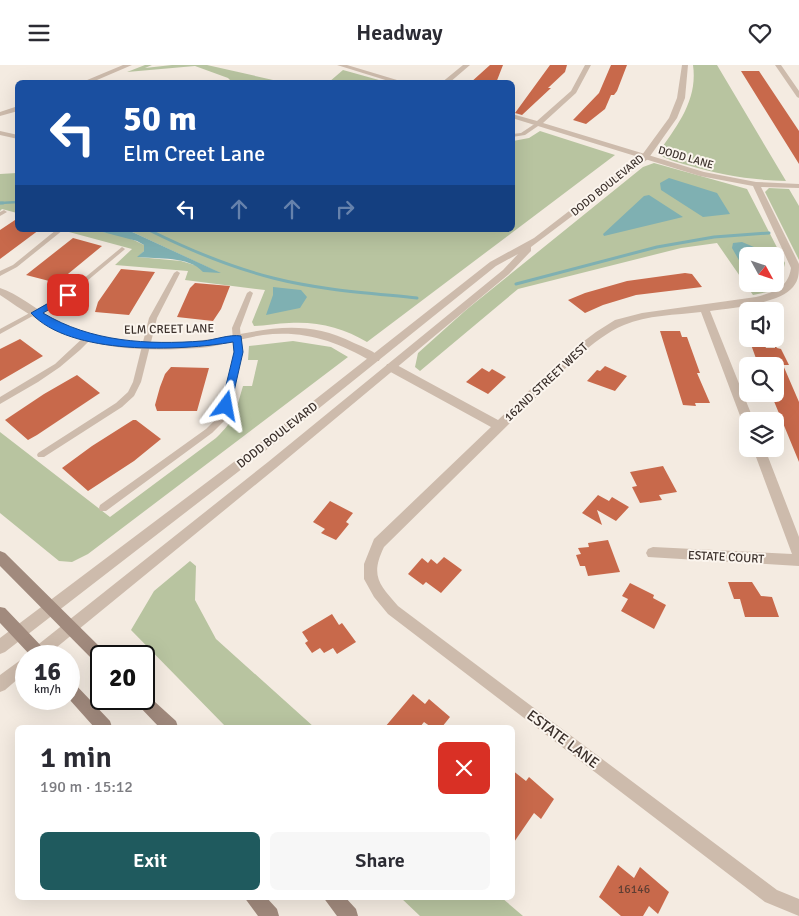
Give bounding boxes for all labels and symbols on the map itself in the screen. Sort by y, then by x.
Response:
street label: DODD LANE [657,143,715,172]
street label: DODD BOULEVARD [568,152,646,219]
north arrow [739,247,784,293]
pin [47,274,89,316]
street label: ELM CREET LANE [124,321,214,338]
street label: 162ND STREET WEST [501,340,591,425]
position arrow [199,379,251,431]
street label: DODD BOULEVARD [234,399,321,472]
street label: ESTATE COURT [687,548,765,567]
speed limit sign: 20 [90,645,155,710]
street label: ESTATE LANE [523,706,603,772]
house number: 16146 [618,882,650,897]

